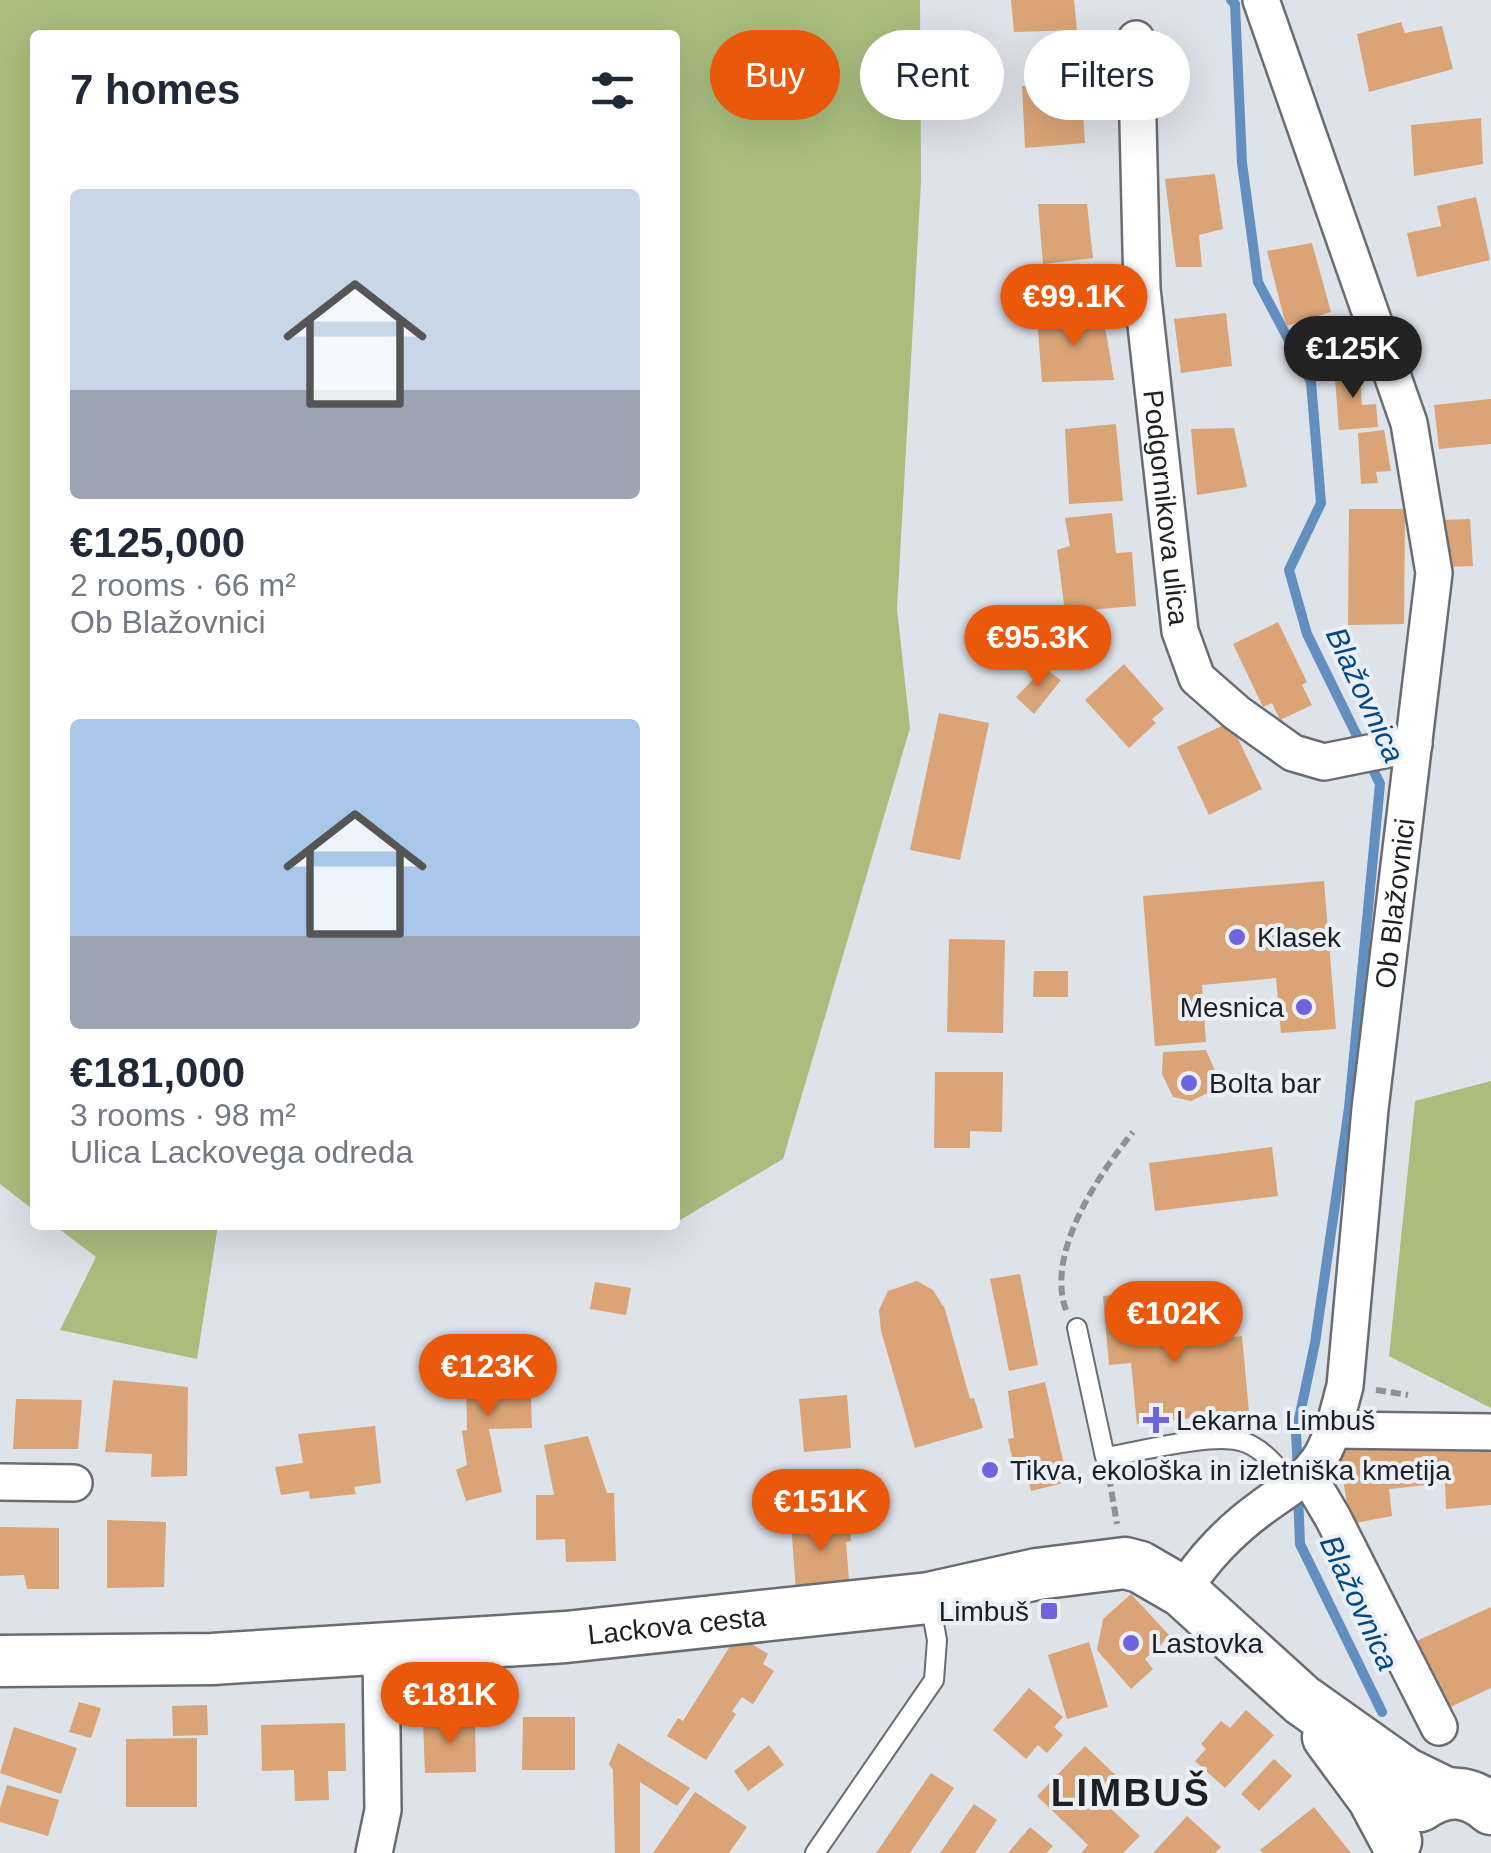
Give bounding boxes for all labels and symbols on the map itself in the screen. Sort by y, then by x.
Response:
pin: €99.1K [993,264,1155,349]
pin: €125K [1283,316,1423,401]
street label: Podgornikova ulica [1137,388,1194,627]
pin: €95.3K [957,605,1119,690]
water label: Blažovnica [1320,622,1411,768]
street label: Ob Blažovnici [1370,817,1421,990]
place label: Klasek [1257,922,1342,953]
marker: Klasek [1226,926,1248,948]
place label: Mesnica [1180,992,1284,1023]
marker: Mesnica [1293,996,1315,1018]
place label: Bolta bar [1209,1068,1321,1099]
marker: Bolta bar [1178,1072,1200,1094]
pin: €102K [1104,1281,1244,1366]
pin: €123K [418,1334,558,1419]
place label: Lekarna Limbuš [1176,1405,1375,1436]
marker: Lekarna Limbuš [1145,1409,1167,1431]
place label: Tikva, ekološka in izletniška kmetija [1010,1455,1451,1486]
marker: Tikva, ekološka in izletniška kmetija [979,1459,1001,1481]
pin: €151K [751,1469,891,1554]
water label: Blažovnica [1314,1530,1405,1676]
place label: Limbuš [939,1596,1029,1627]
marker: Limbuš [1038,1600,1060,1622]
street label: Lackova cesta [586,1601,768,1651]
place label: Lastovka [1151,1628,1263,1659]
marker: Lastovka [1120,1632,1142,1654]
pin: €181K [380,1662,520,1747]
district label: LIMBUŠ [1051,1770,1211,1814]

